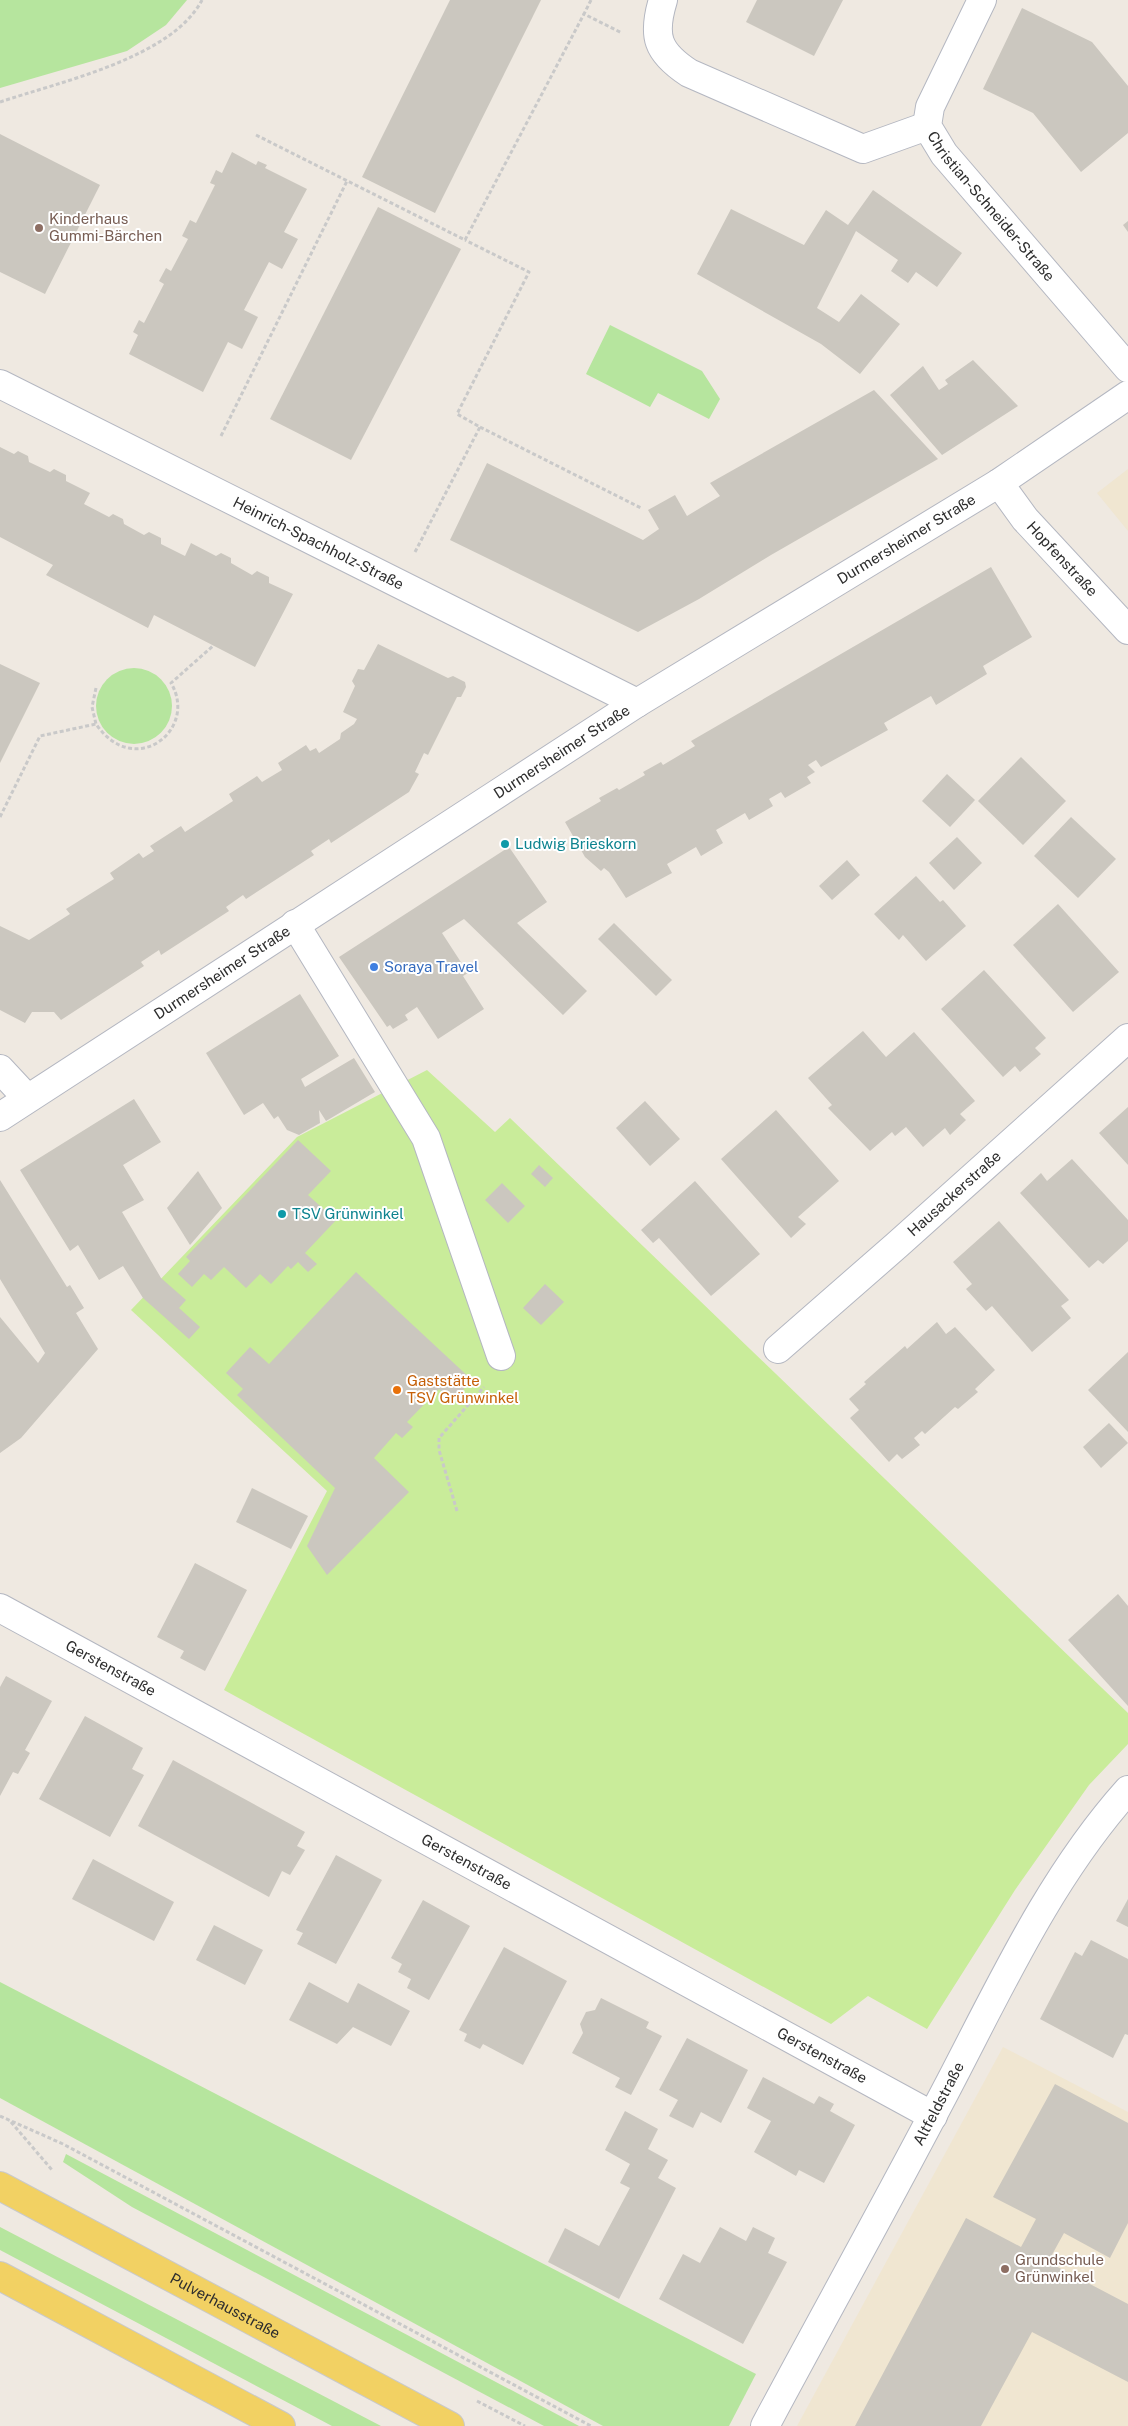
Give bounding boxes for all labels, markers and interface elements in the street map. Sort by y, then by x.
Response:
street label: Christian-Schneider-Straße [924,128,1059,284]
place label: Kinderhaus Gummi-Bärchen [49,210,162,244]
marker: Kinderhaus Gummi-Bärchen [33,222,45,234]
street label: Durmersheimer Straße [834,490,978,587]
street label: Heinrich-Spachholz-Straße [230,493,407,593]
street label: Hopfenstraße [1024,518,1101,600]
street label: Durmersheimer Straße [490,701,633,802]
place label: Ludwig Brieskorn [515,835,636,852]
marker: Ludwig Brieskorn [499,838,511,850]
street label: Durmersheimer Straße [151,922,293,1023]
place label: Soraya Travel [384,958,478,975]
marker: Soraya Travel [368,961,380,973]
street label: Hausackerstraße [904,1147,1004,1239]
place label: TSV Grünwinkel [292,1205,404,1222]
marker: TSV Grünwinkel [276,1208,288,1220]
place label: Gaststätte TSV Grünwinkel [407,1372,519,1406]
marker: Gaststätte TSV Grünwinkel [391,1384,403,1396]
street label: Gerstenstraße [63,1636,159,1699]
street label: Gerstenstraße [419,1830,515,1893]
street label: Gerstenstraße [774,2024,870,2087]
street label: Altfeldstraße [909,2059,967,2148]
place label: Grundschule Grünwinkel [1015,2251,1104,2285]
marker: Grundschule Grünwinkel [999,2263,1011,2275]
street label: Pulverhausstraße [167,2269,283,2342]

